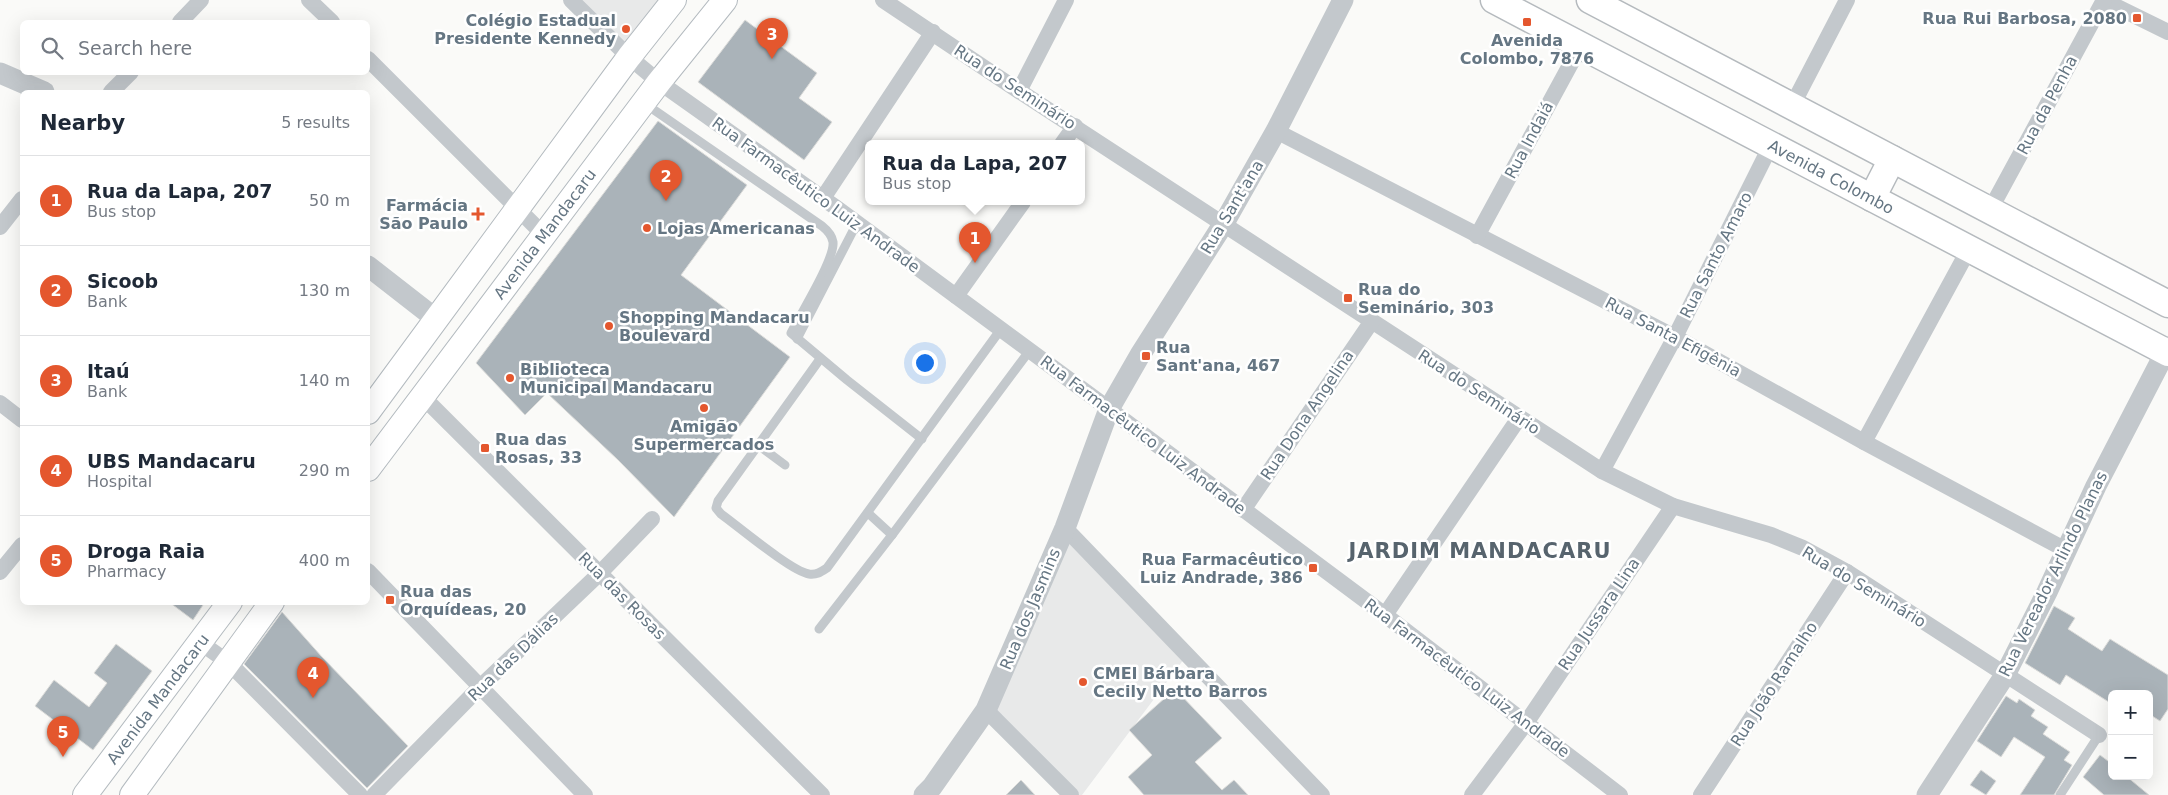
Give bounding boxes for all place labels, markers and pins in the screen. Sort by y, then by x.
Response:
place label: Rua Rui Barbosa, 2080 [1922,9,2127,28]
place label: Colégio Estadual Presidente Kennedy [434,11,617,48]
marker: Rua Rui Barbosa, 2080 [2131,12,2143,24]
marker: Avenida Colombo, 7876 [1521,16,1533,28]
pin: 3 [756,18,788,59]
marker: Colégio Estadual Presidente Kennedy [620,23,632,35]
place label: Avenida Colombo, 7876 [1460,31,1594,68]
pin: 2 [650,160,682,201]
place label: Farmácia São Paulo [379,196,468,233]
marker: Farmácia São Paulo [472,208,484,220]
place label: Lojas Americanas [657,219,815,238]
marker: Lojas Americanas [641,222,653,234]
pin: 1 [959,222,991,263]
place label: Rua do Seminário, 303 [1358,280,1494,317]
marker: Rua do Seminário, 303 [1342,292,1354,304]
place label: Shopping Mandacaru Boulevard [619,308,810,345]
marker: Shopping Mandacaru Boulevard [603,320,615,332]
place label: Rua Sant'ana, 467 [1156,338,1280,375]
marker: Rua Sant'ana, 467 [1140,350,1152,362]
place label: Biblioteca Municipal Mandacaru [520,360,712,397]
marker: Biblioteca Municipal Mandacaru [504,372,516,384]
marker: Amigão Supermercados [698,402,710,414]
place label: Amigão Supermercados [634,417,774,454]
place label: Rua das Rosas, 33 [495,430,582,467]
marker: Rua das Rosas, 33 [479,442,491,454]
place label: Rua Farmacêutico Luiz Andrade, 386 [1140,550,1303,587]
marker: Rua Farmacêutico Luiz Andrade, 386 [1307,562,1319,574]
place label: Rua das Orquídeas, 20 [400,582,526,619]
marker: Rua das Orquídeas, 20 [384,594,396,606]
pin: 4 [297,657,329,698]
place label: CMEI Bárbara Cecily Netto Barros [1093,664,1267,701]
marker: CMEI Bárbara Cecily Netto Barros [1077,676,1089,688]
pin: 5 [47,716,79,757]

